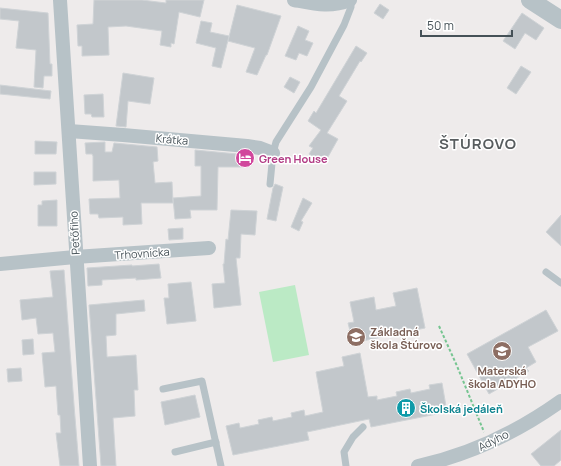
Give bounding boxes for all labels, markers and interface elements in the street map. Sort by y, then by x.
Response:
scale bar [421,12,512,38]
text: 50 m [427,17,454,34]
street label: Krátka [155,130,189,148]
district label: ŠTÚROVO [439,133,517,154]
hotel icon: Green House [234,147,256,169]
place label: Green House [259,151,328,166]
street label: Petőfiho [65,210,83,255]
street label: Trhovnícka [114,244,170,262]
place label: Základná škola Štúrovo [370,324,443,352]
school or university icon: Základná škola Štúrovo [345,326,367,348]
school or university icon: Materská škola ADYHO [491,340,513,362]
place label: Materská škola ADYHO [468,363,536,391]
building icon: Školská jedáleň [395,397,417,419]
place label: Školská jedáleň [420,401,503,416]
street label: Adyho [475,426,511,454]

